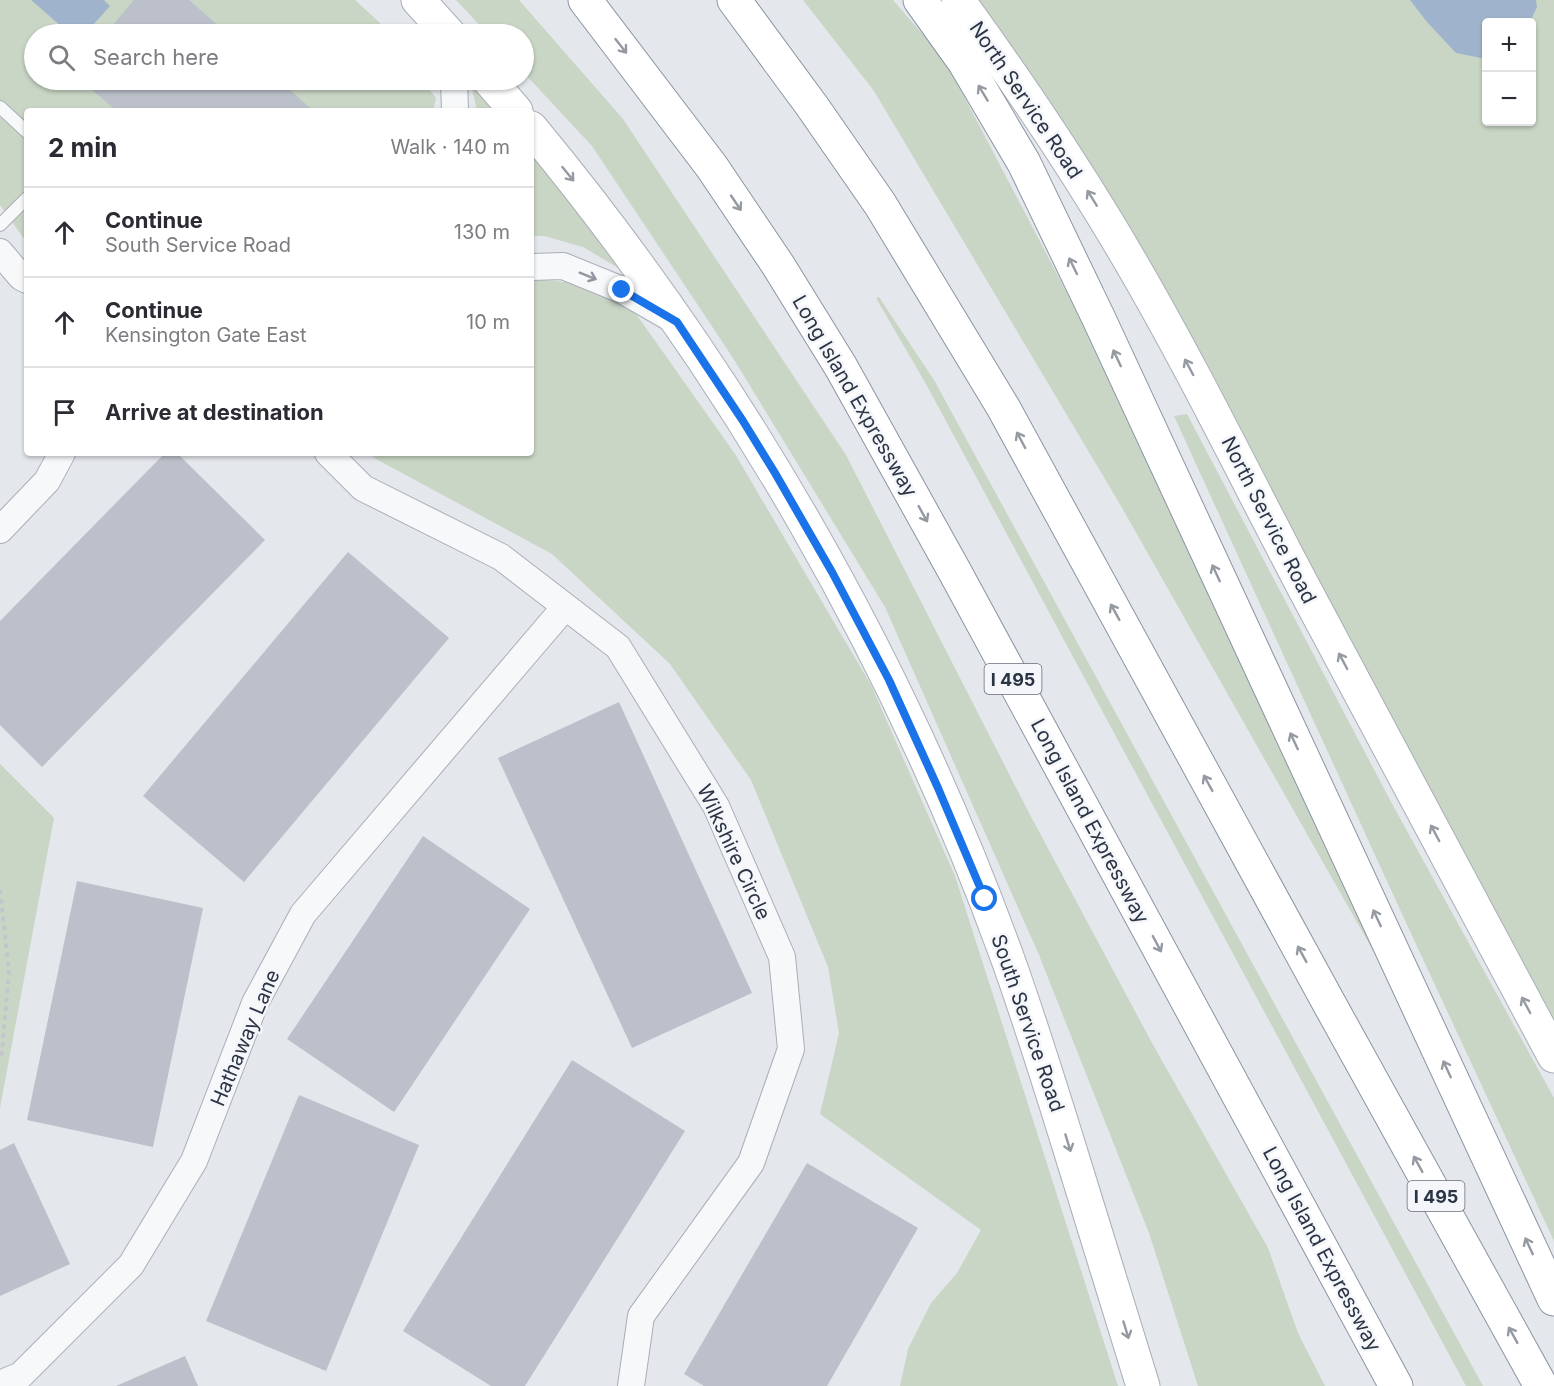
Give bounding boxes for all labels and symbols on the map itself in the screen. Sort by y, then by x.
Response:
street label: North Service Road [965,17,1087,183]
one-way arrow [614,38,627,54]
one-way arrow [977,85,989,102]
one-way arrow [561,165,574,181]
one-way arrow [1086,190,1098,207]
one-way arrow [731,194,743,211]
one-way arrow [1067,257,1079,275]
one-way arrow [578,271,596,282]
route end [608,276,634,302]
street label: Long Island Expressway [788,291,922,501]
one-way arrow [1110,349,1122,367]
one-way arrow [1183,359,1194,377]
one-way arrow [1015,432,1026,450]
street label: North Service Road [1216,432,1322,608]
one-way arrow [917,505,929,522]
one-way arrow [1210,564,1221,582]
one-way arrow [1109,603,1120,621]
one-way arrow [1337,652,1348,670]
road number: I 495 [984,664,1042,694]
street label: Long Island Expressway [1026,715,1154,927]
one-way arrow [1288,733,1300,751]
one-way arrow [1202,775,1214,792]
street label: Wilkshire Circle [692,780,776,924]
one-way arrow [1429,824,1440,842]
route start [971,885,997,911]
one-way arrow [1370,909,1382,927]
street label: South Service Road [986,931,1070,1115]
one-way arrow [1151,935,1163,952]
one-way arrow [1296,946,1308,963]
street label: Hathaway Lane [205,966,285,1110]
one-way arrow [1520,996,1532,1014]
one-way arrow [1441,1061,1453,1079]
one-way arrow [1063,1133,1074,1152]
street label: Long Island Expressway [1258,1143,1386,1355]
one-way arrow [1412,1156,1423,1174]
road number: I 495 [1408,1181,1464,1211]
one-way arrow [1523,1238,1535,1256]
one-way arrow [1121,1320,1132,1339]
one-way arrow [1507,1327,1519,1344]

